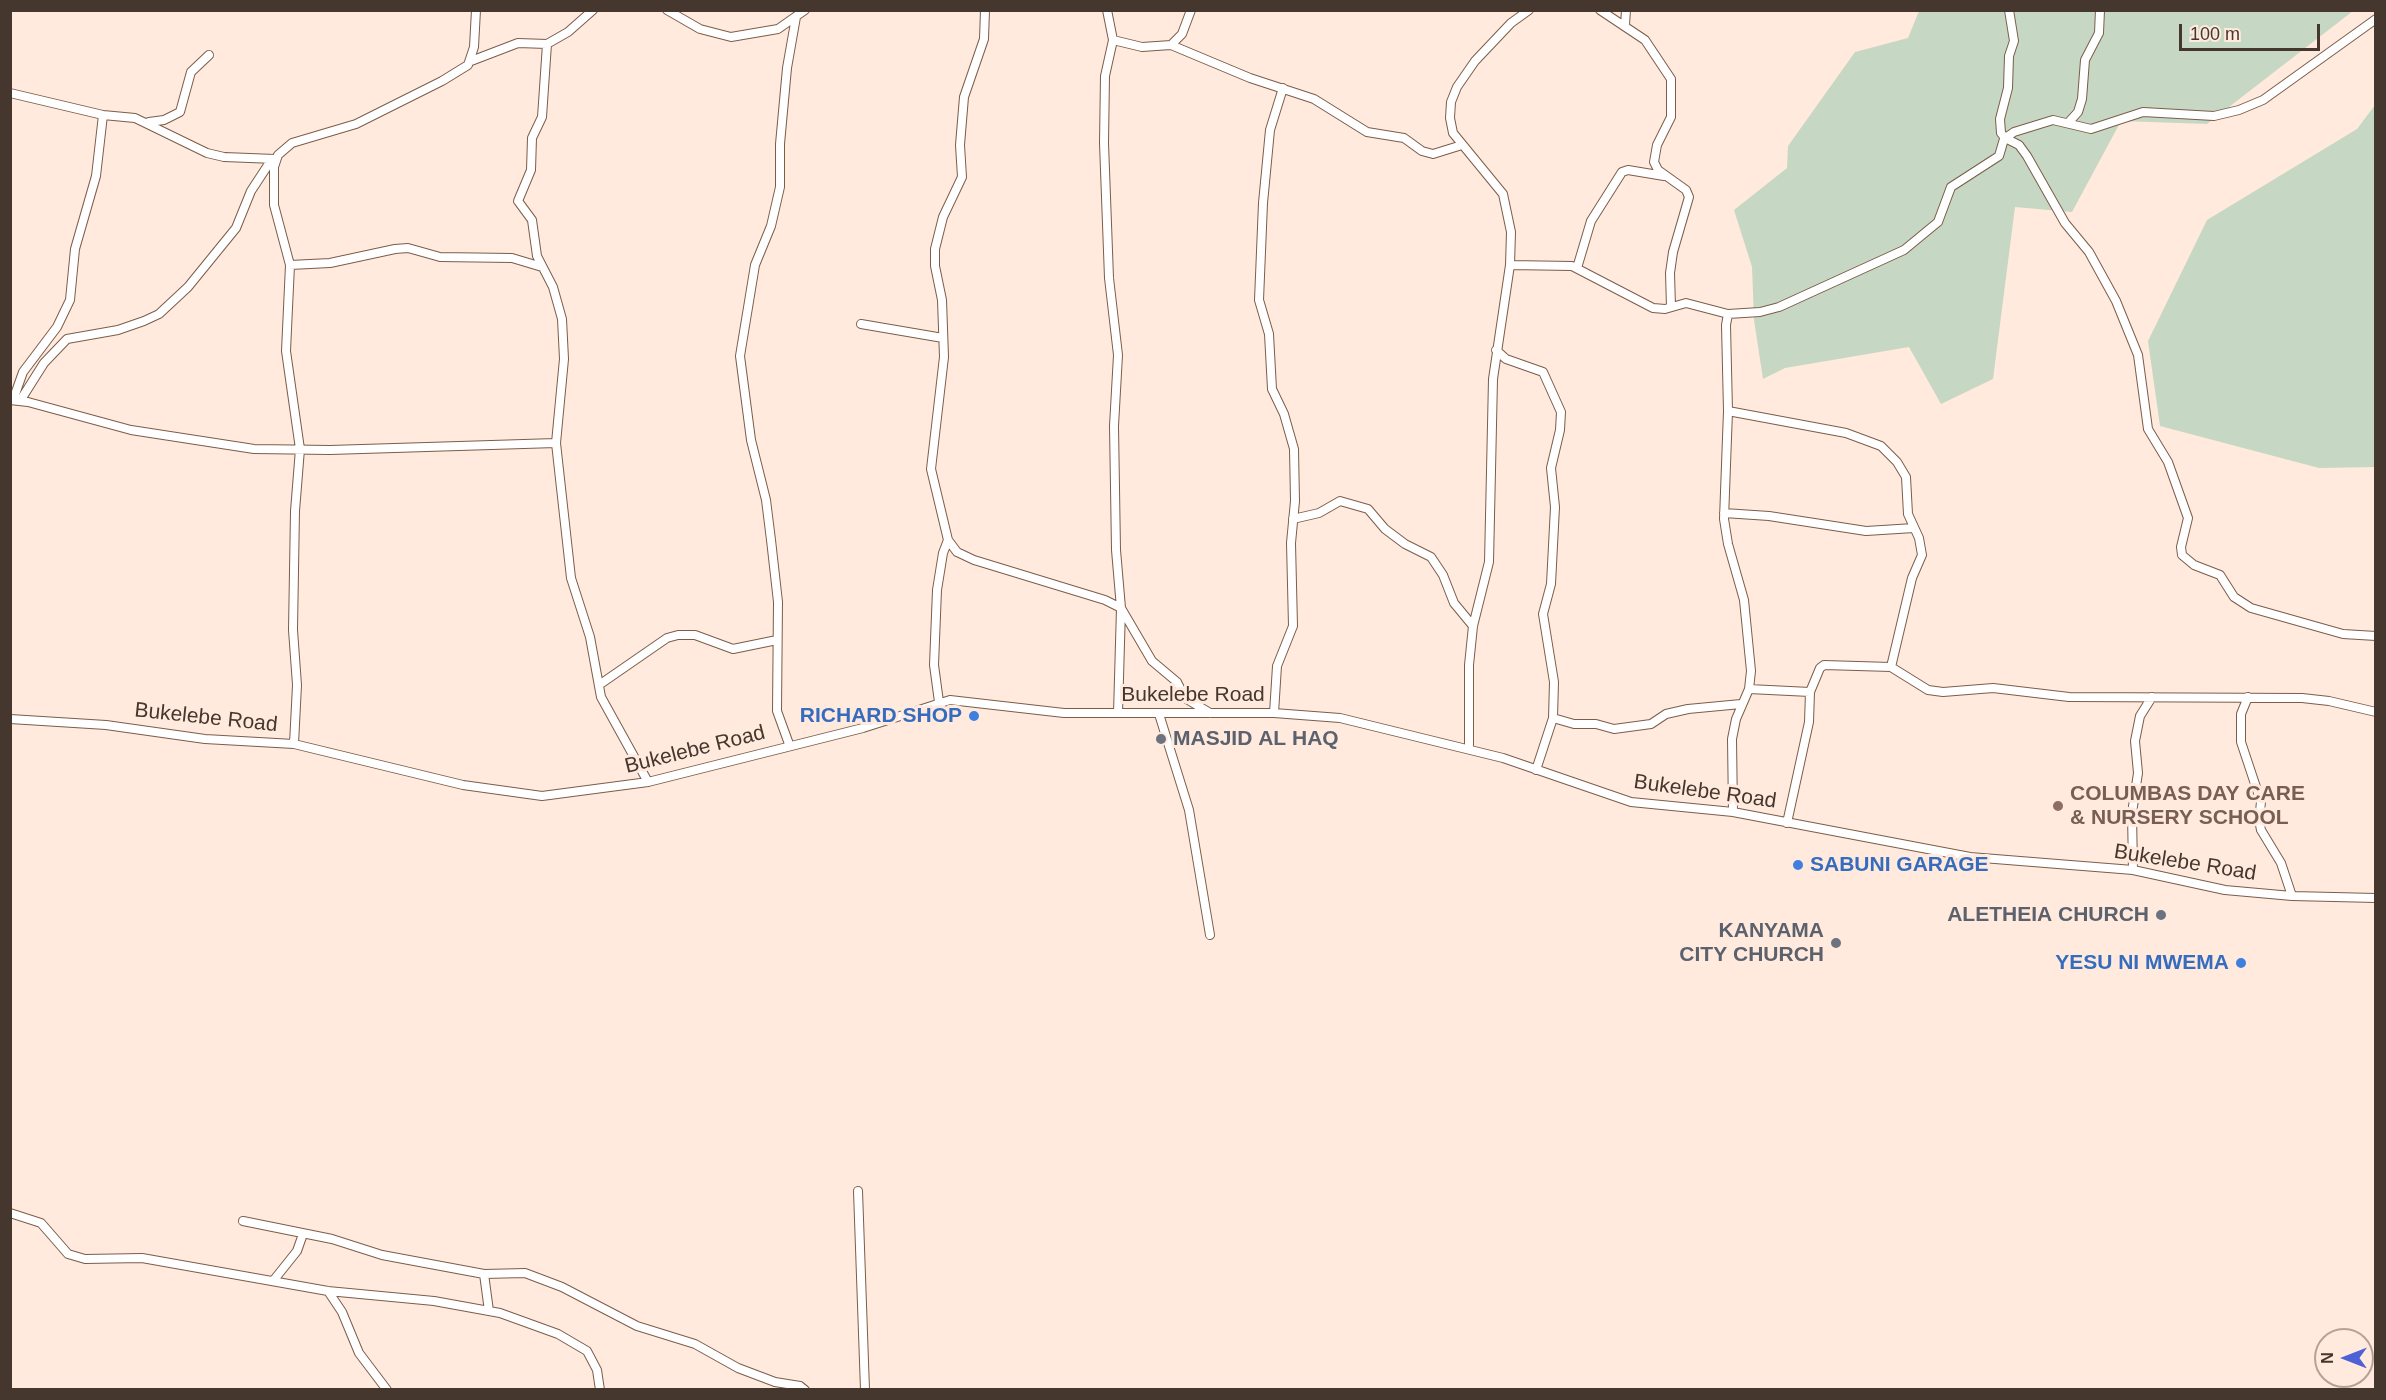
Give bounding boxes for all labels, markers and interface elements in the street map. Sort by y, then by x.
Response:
scale bar [2182,12,2323,50]
text: 100 m [2190,24,2240,44]
street label: Bukelebe Road [1121,682,1265,708]
street label: Bukelebe Road [133,698,279,738]
place label: RICHARD SHOP [800,703,962,729]
marker: RICHARD SHOP [967,709,981,723]
street label: Bukelebe Road [622,720,768,780]
place label: MASJID AL HAQ [1173,726,1339,752]
marker: MASJID AL HAQ [1154,732,1168,746]
street label: Bukelebe Road [1632,770,1778,814]
place label: COLUMBAS DAY CARE & NURSERY SCHOOL [2070,781,2305,831]
marker: COLUMBAS DAY CARE & NURSERY SCHOOL [2051,799,2065,813]
street label: Bukelebe Road [2112,839,2258,887]
place label: SABUNI GARAGE [1810,852,1989,878]
marker: SABUNI GARAGE [1791,858,1805,872]
place label: ALETHEIA CHURCH [1947,902,2149,928]
marker: ALETHEIA CHURCH [2154,908,2168,922]
place label: KANYAMA CITY CHURCH [1679,918,1824,968]
marker: KANYAMA CITY CHURCH [1829,936,1843,950]
place label: YESU NI MWEMA [2055,950,2229,976]
marker: YESU NI MWEMA [2234,956,2248,970]
north arrow [2314,1328,2374,1388]
text: N [2319,1352,2336,1364]

